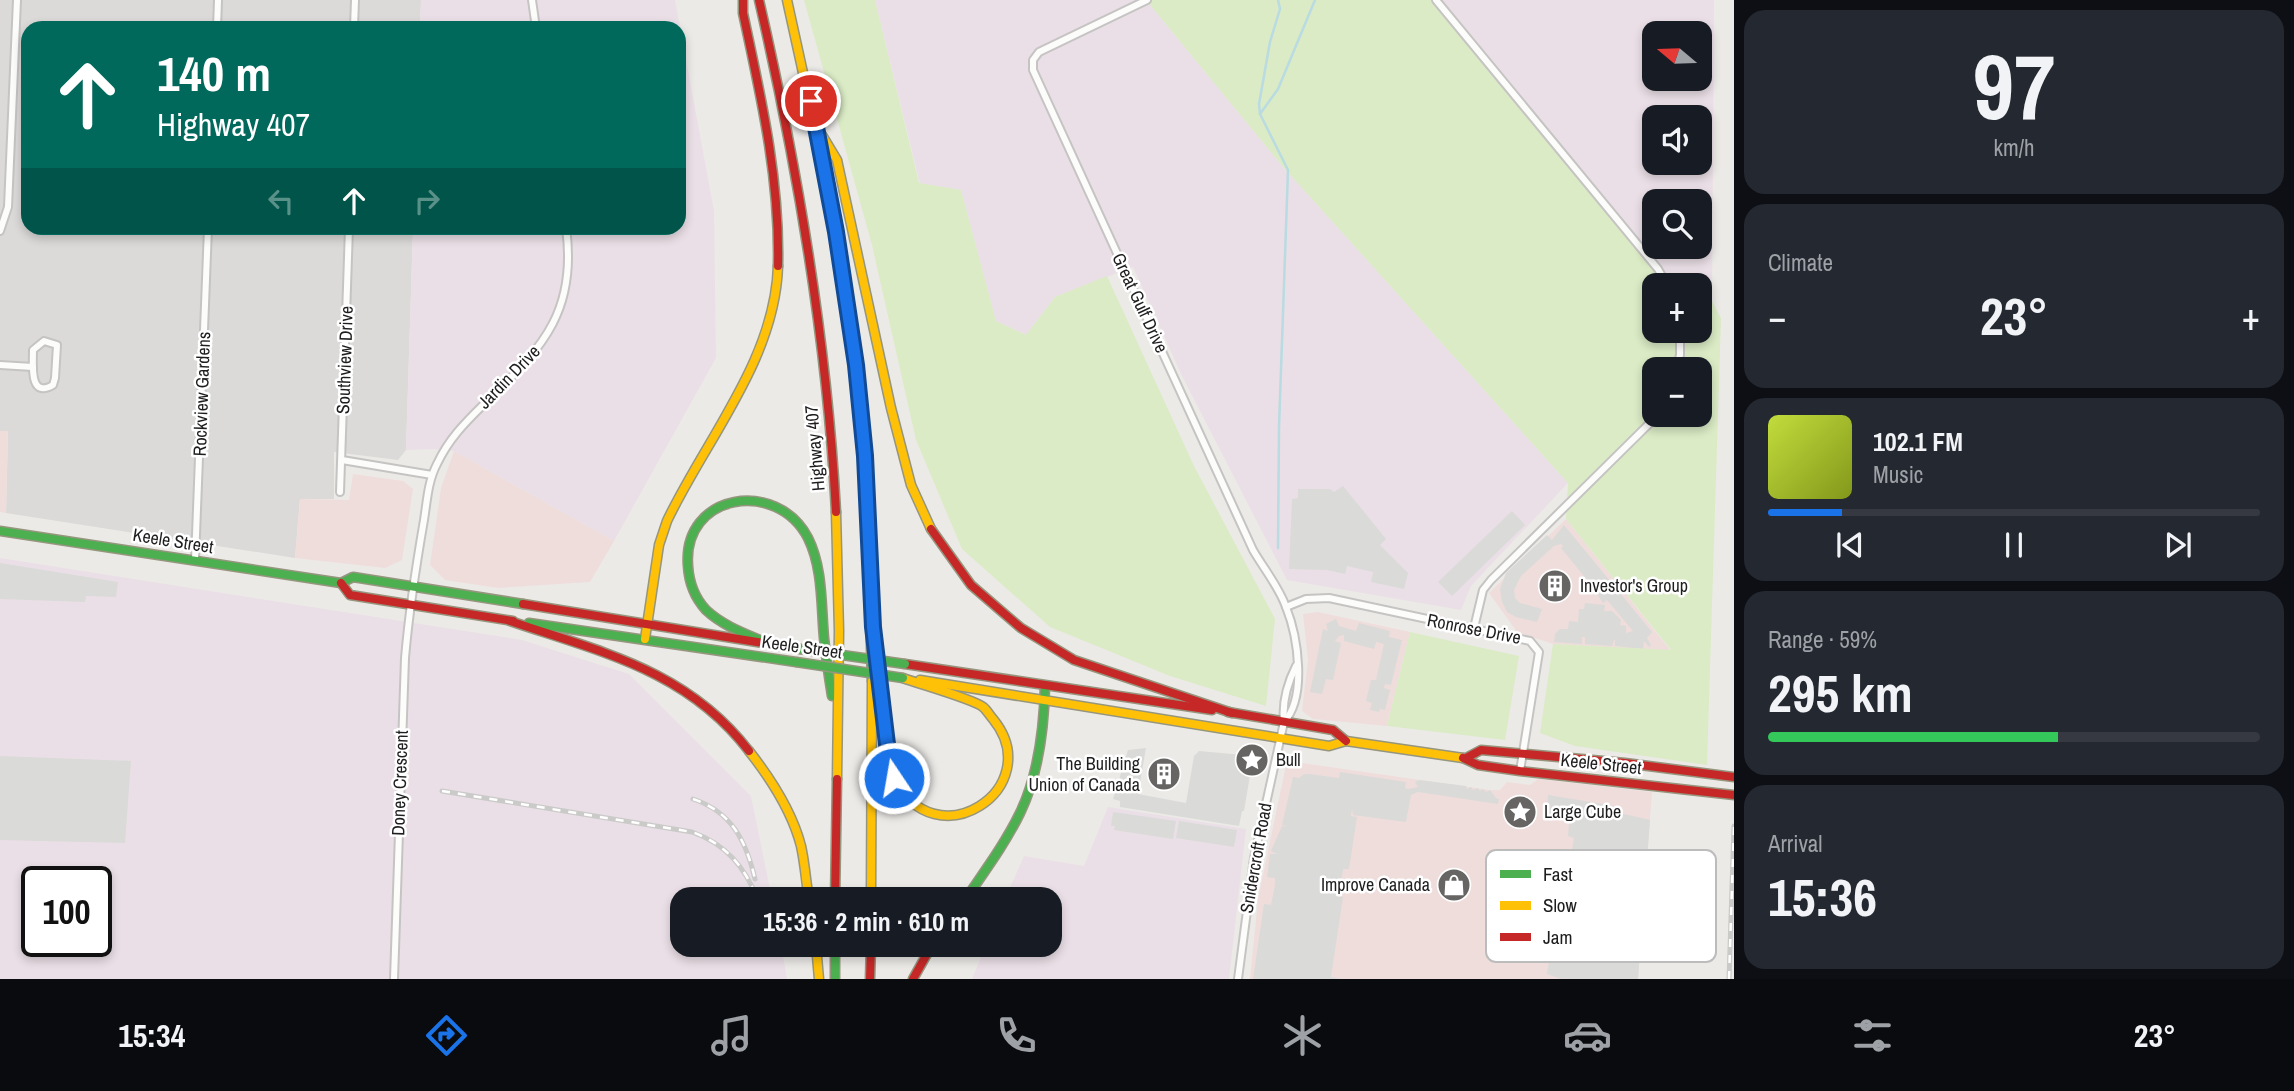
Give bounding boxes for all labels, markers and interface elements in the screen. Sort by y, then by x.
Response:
north arrow [1642,21,1712,91]
map controls [1642,21,1712,427]
text: 97 [1973,25,2056,147]
text: 140 m [157,40,271,106]
icon: ahead [42,49,133,140]
pin [781,71,841,131]
icon: arrive [792,82,830,120]
text: Highway 407 [157,103,310,146]
button: sound [1642,105,1712,175]
text: km/h [1994,132,2034,163]
icon: left [262,182,300,220]
icon: ahead [335,182,373,220]
icon: right [408,182,446,220]
button: search [1642,189,1712,259]
text: Climate [1768,247,1833,278]
street label: Great Gulf Drive [1106,249,1174,357]
button: + [1642,273,1712,343]
text: 23° [1980,281,2048,351]
text: − [1768,291,1786,342]
text: + [2242,291,2260,342]
street label: Southview Drive [330,305,359,415]
street label: Rockview Gardens [187,331,216,457]
street label: Jardin Drive [472,339,546,414]
button: − [1642,357,1712,427]
street label: Highway 407 [798,404,831,492]
text: 102.1 FM [1873,424,1963,459]
text: Music [1873,459,1923,490]
street label: Keele Street [131,522,215,559]
icon: previous [1831,526,1869,564]
icon: pause [1995,526,2033,564]
icon: next [2159,526,2197,564]
building icon: Investor's Group [1536,567,1574,605]
place label: Investor's Group [1580,573,1688,598]
street label: Ronrose Drive [1425,607,1523,650]
text: Range · 59% [1768,624,1877,655]
street label: Keele Street [760,628,844,665]
text: 295 km [1768,658,1913,728]
street label: Doney Crescent [385,730,414,836]
position arrow [857,741,931,815]
place icon: Bull [1233,741,1271,779]
place label: Bull [1276,747,1301,772]
street label: Keele Street [1559,747,1643,780]
place label: The Building Union of Canada [1028,751,1141,797]
building icon: The Building Union of Canada [1145,755,1183,793]
place icon: Large Cube [1501,793,1539,831]
place label: Large Cube [1544,799,1621,824]
street label: Snidercroft Road [1234,801,1278,915]
text: Arrival [1768,828,1823,859]
legend [1486,850,1716,962]
text: Fast [1543,861,1573,887]
text: 15:36 [1768,862,1877,932]
speed limit sign: 100 [21,866,112,957]
shop icon: Improve Canada [1435,866,1473,904]
place label: Improve Canada [1321,872,1430,897]
text: Slow [1543,892,1578,918]
text: 15:36 · 2 min · 610 m [763,904,969,939]
text: Jam [1543,924,1572,950]
icon: directions [422,1011,471,1060]
icon: music [707,1011,756,1060]
icon: phone [992,1011,1041,1060]
icon: climate [1278,1011,1327,1060]
icon: car [1563,1011,1612,1060]
icon: filters [1848,1011,1897,1060]
text: 15:34 [118,1014,185,1057]
text: 23° [2134,1014,2176,1057]

